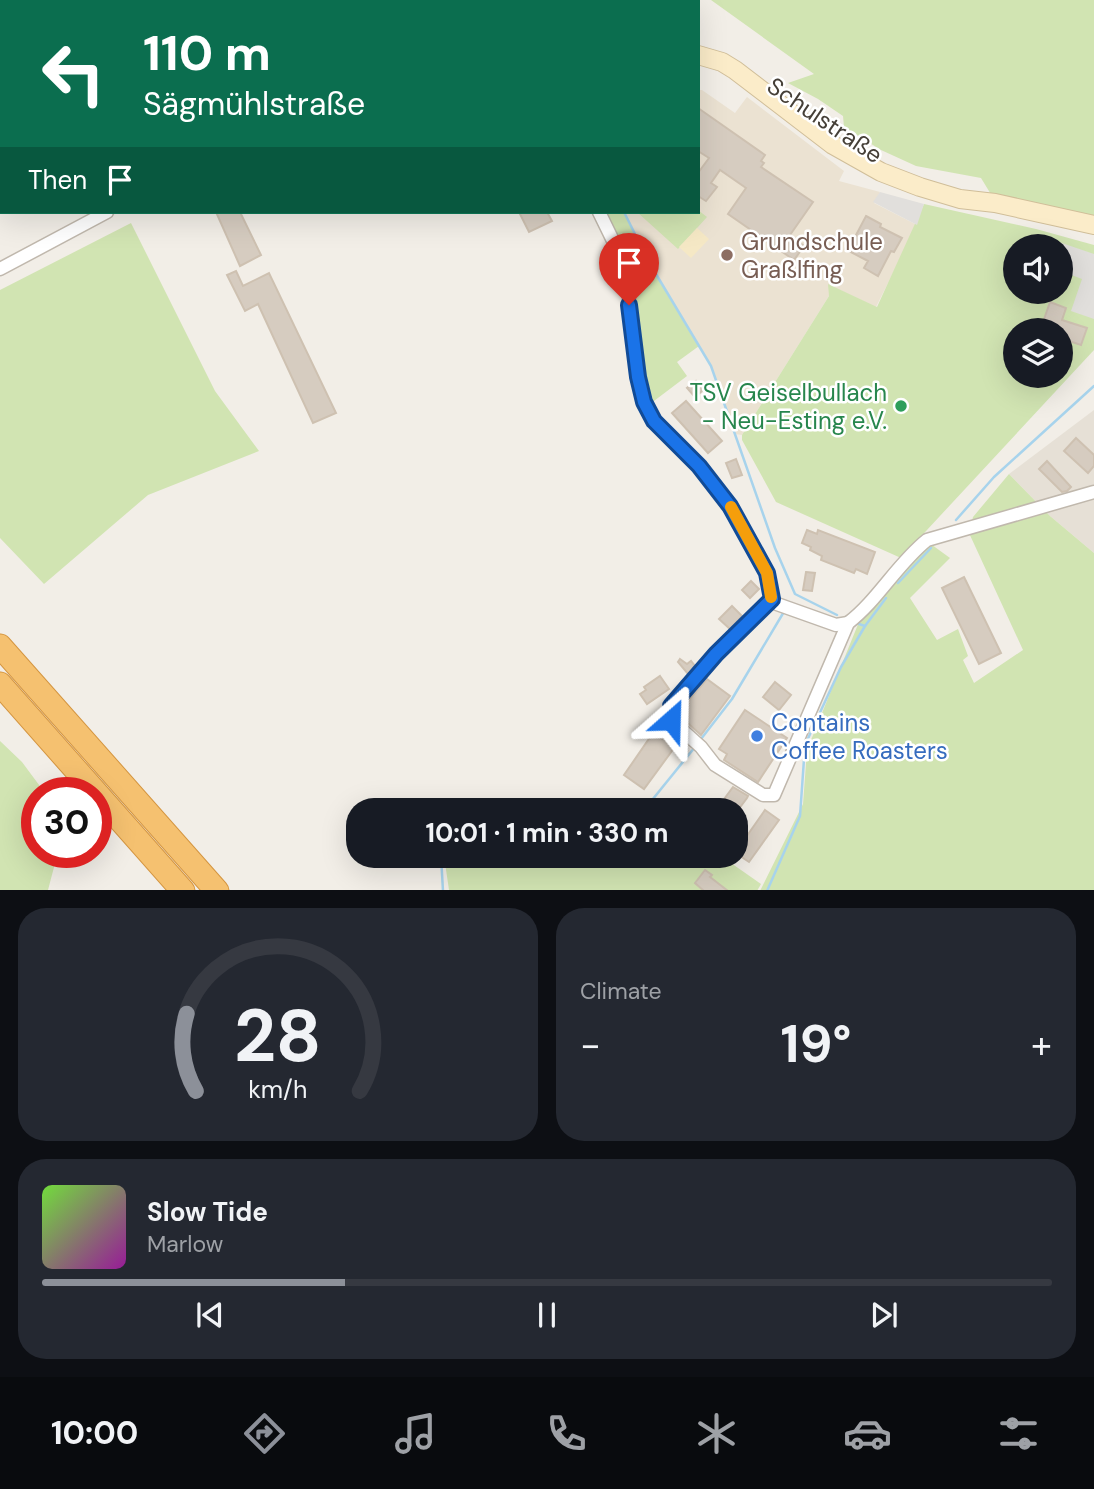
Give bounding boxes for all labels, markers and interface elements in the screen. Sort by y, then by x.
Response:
text: 110 m [143,21,271,85]
icon: left [28,28,119,119]
street label: Schulstraße [761,70,889,170]
text: Sägmühlstraße [143,83,365,125]
icon: arrive [101,161,139,199]
text: Then [28,163,87,197]
place label: Grundschule Graßlfing [741,226,883,285]
pin [599,233,659,305]
map controls [1003,234,1073,388]
button: sound [1003,234,1073,304]
icon: arrive [610,244,648,282]
marker: Grundschule Graßlfing [719,247,735,263]
button: layers [1003,318,1073,388]
place label: TSV Geiselbullach - Neu-Esting e.V. [689,377,887,436]
marker: TSV Geiselbullach - Neu-Esting e.V. [893,398,909,414]
position arrow [634,683,708,757]
place label: Contains Coffee Roasters [771,707,948,766]
marker: Contains Coffee Roasters [749,728,765,744]
speed limit sign: 30 [21,777,112,868]
text: 10:01 · 1 min · 330 m [425,816,669,850]
text: Climate [580,976,662,1006]
text: 28 [234,989,322,1084]
text: 19° [781,1010,851,1078]
text: − [580,1020,601,1070]
text: + [1031,1020,1052,1070]
text: km/h [248,1072,308,1105]
text: Slow Tide [147,1195,268,1229]
text: Marlow [147,1229,223,1259]
icon: previous [191,1296,229,1334]
icon: pause [528,1296,566,1334]
icon: next [865,1296,903,1334]
icon: directions [240,1409,289,1458]
icon: music [391,1409,440,1458]
icon: phone [542,1409,591,1458]
icon: climate [692,1409,741,1458]
icon: car [843,1409,892,1458]
icon: filters [994,1409,1043,1458]
text: 10:00 [51,1412,138,1454]

